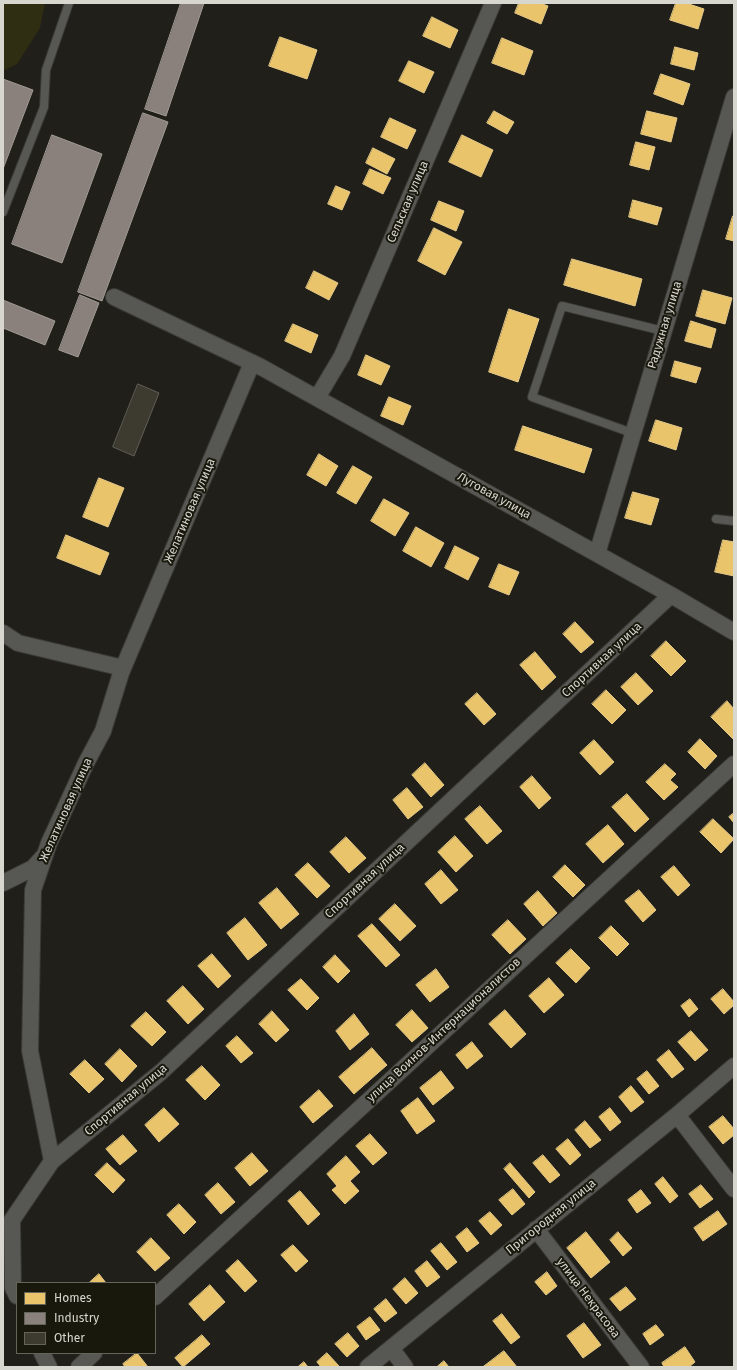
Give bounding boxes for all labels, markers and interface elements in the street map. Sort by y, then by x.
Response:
street label: Сельская улица [384,159,432,245]
street label: Радужная улица [645,279,685,371]
street label: Желатиновая улица [161,456,219,566]
street label: Луговая улица [455,470,533,522]
street label: Спортивная улица [559,619,645,701]
street label: Желатиновая улица [37,756,95,864]
street label: Спортивная улица [322,840,408,922]
street label: улица Воинов-Интернационалистов [364,955,524,1105]
street label: Спортивная улица [82,1061,170,1139]
street label: Пригородная улица [503,1176,599,1258]
street label: улица Некрасова [553,1255,623,1341]
legend [16,1282,156,1354]
text: Homes [54,1291,92,1305]
text: Industry [54,1311,99,1325]
text: Other [54,1331,85,1345]

